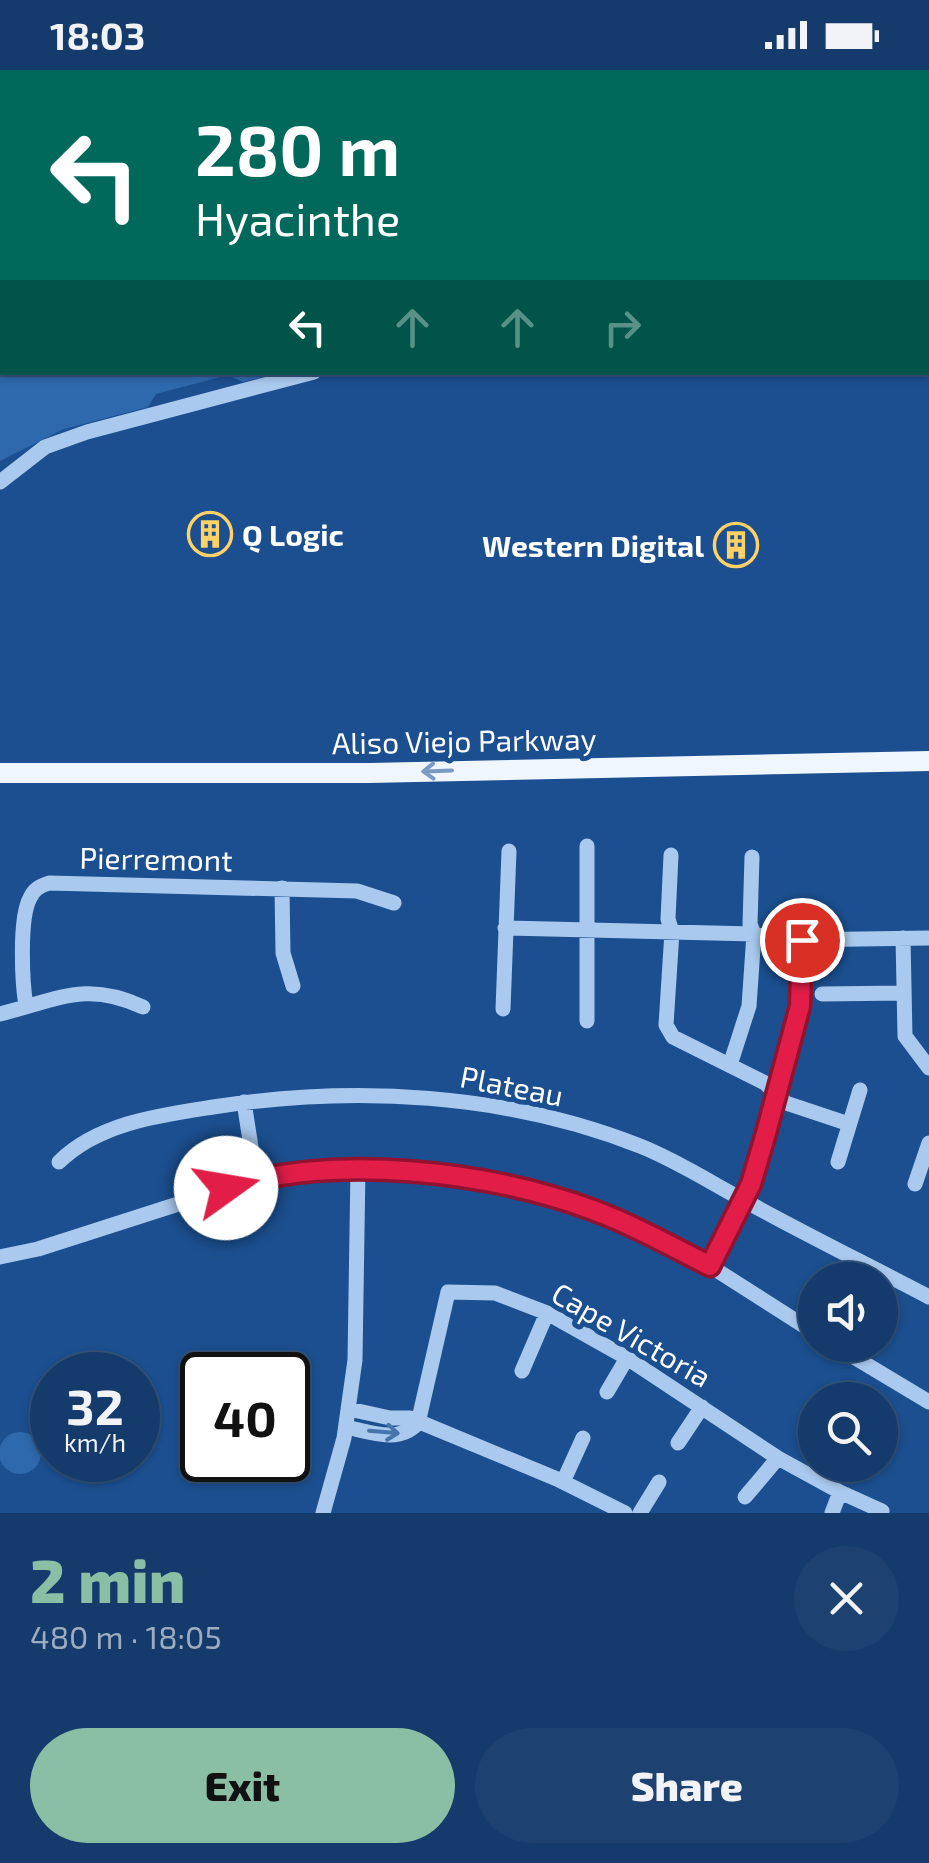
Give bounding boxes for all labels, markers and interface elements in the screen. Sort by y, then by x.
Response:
text: 18:03 [50,12,145,58]
text: 280 m [195,106,400,190]
icon: left [30,110,160,240]
text: Hyacinthe [195,191,400,245]
icon: left [280,300,335,355]
icon: ahead [385,300,440,355]
icon: ahead [490,300,545,355]
icon: right [595,300,650,355]
building icon: Q Logic [187,511,233,557]
place label: Q Logic [242,516,344,553]
building icon: Western Digital [713,522,759,568]
place label: Western Digital [482,527,704,563]
street label: Aliso Viejo Parkway [331,720,597,760]
one-way arrow [421,762,453,781]
street label: Pierremont [79,839,233,877]
pin [760,898,845,983]
icon: arrive [775,913,830,968]
street label: Plateau [457,1057,567,1113]
position arrow [174,1136,278,1240]
map controls [798,1262,898,1482]
button: sound [798,1262,898,1362]
street label: Cape Victoria [546,1274,718,1394]
speed limit sign: 40 [180,1352,310,1482]
text: 32 [66,1375,124,1435]
button: search [798,1382,898,1482]
one-way arrow [367,1423,400,1442]
text: km/h [64,1427,126,1457]
text: 2 min [30,1543,185,1615]
button: close [794,1546,899,1651]
text: 480 m · 18:05 [30,1617,222,1655]
button: Exit [30,1728,455,1843]
button: Share [475,1728,899,1843]

